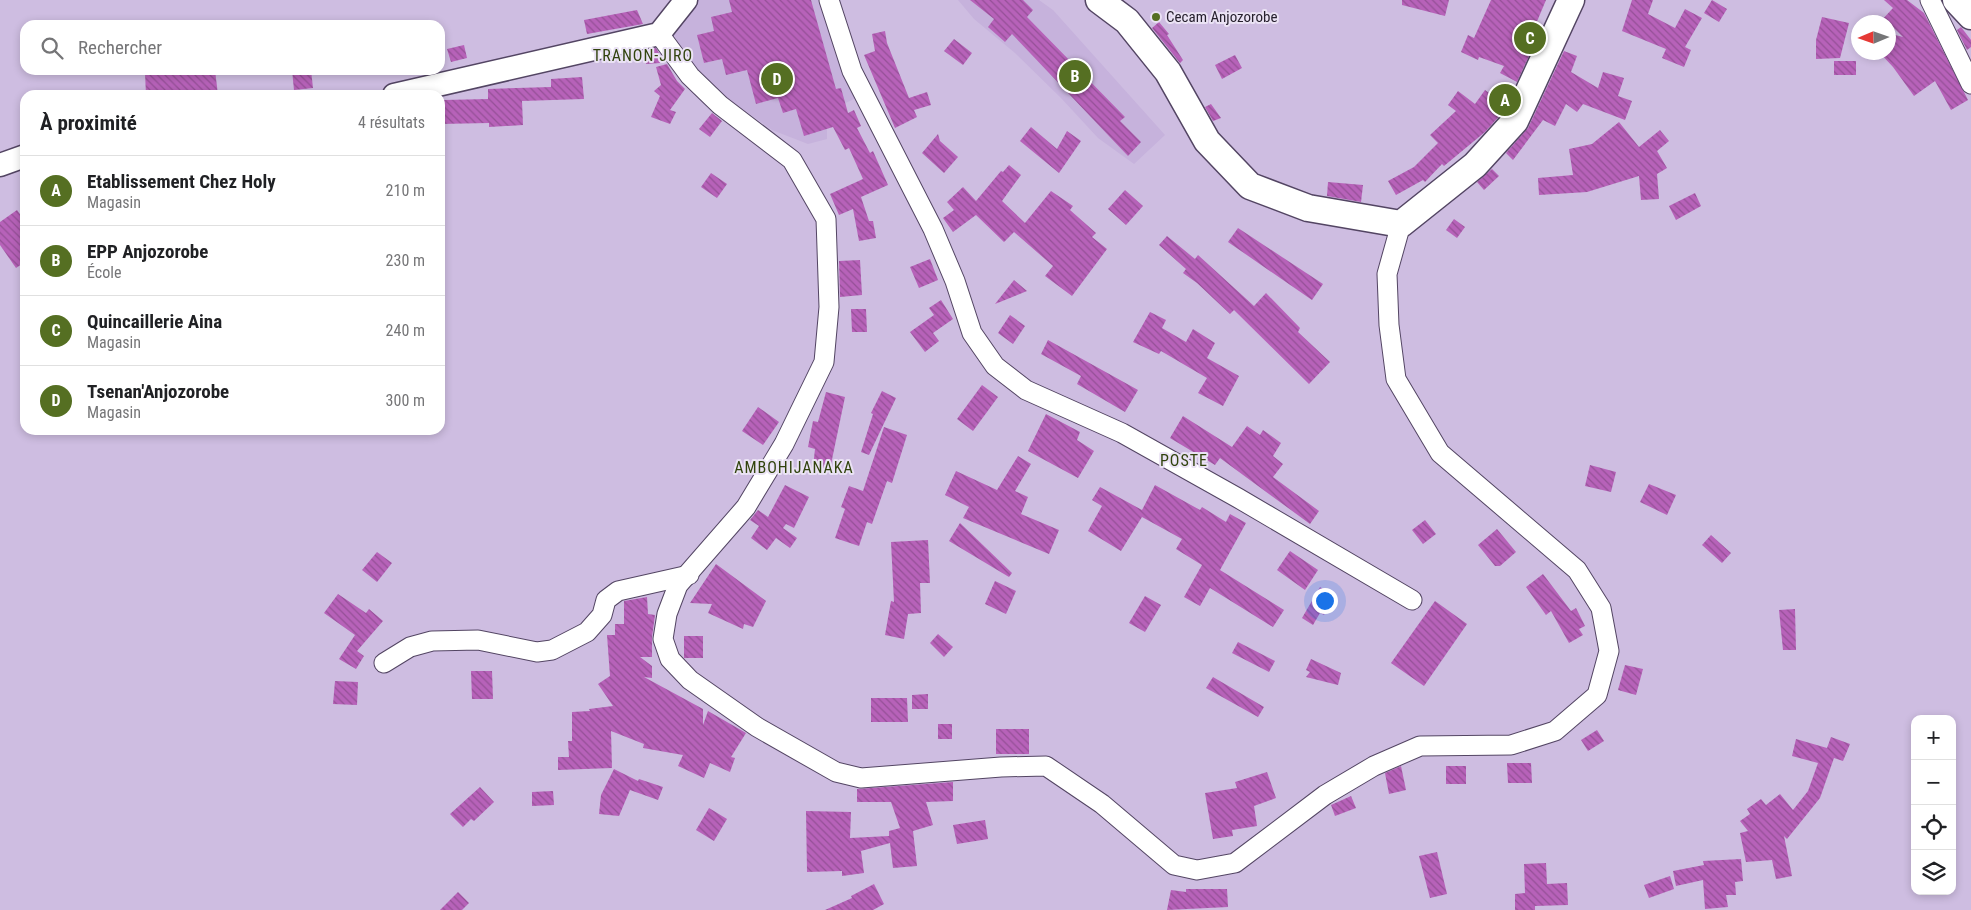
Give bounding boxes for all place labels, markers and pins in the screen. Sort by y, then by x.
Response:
place label: Cecam Anjozorobe [1166,8,1277,26]
marker: Cecam Anjozorobe [1150,11,1162,23]
pin: C [1514,19,1546,57]
pin: B [1059,57,1091,95]
pin: D [761,60,793,98]
pin: A [1489,81,1521,119]

